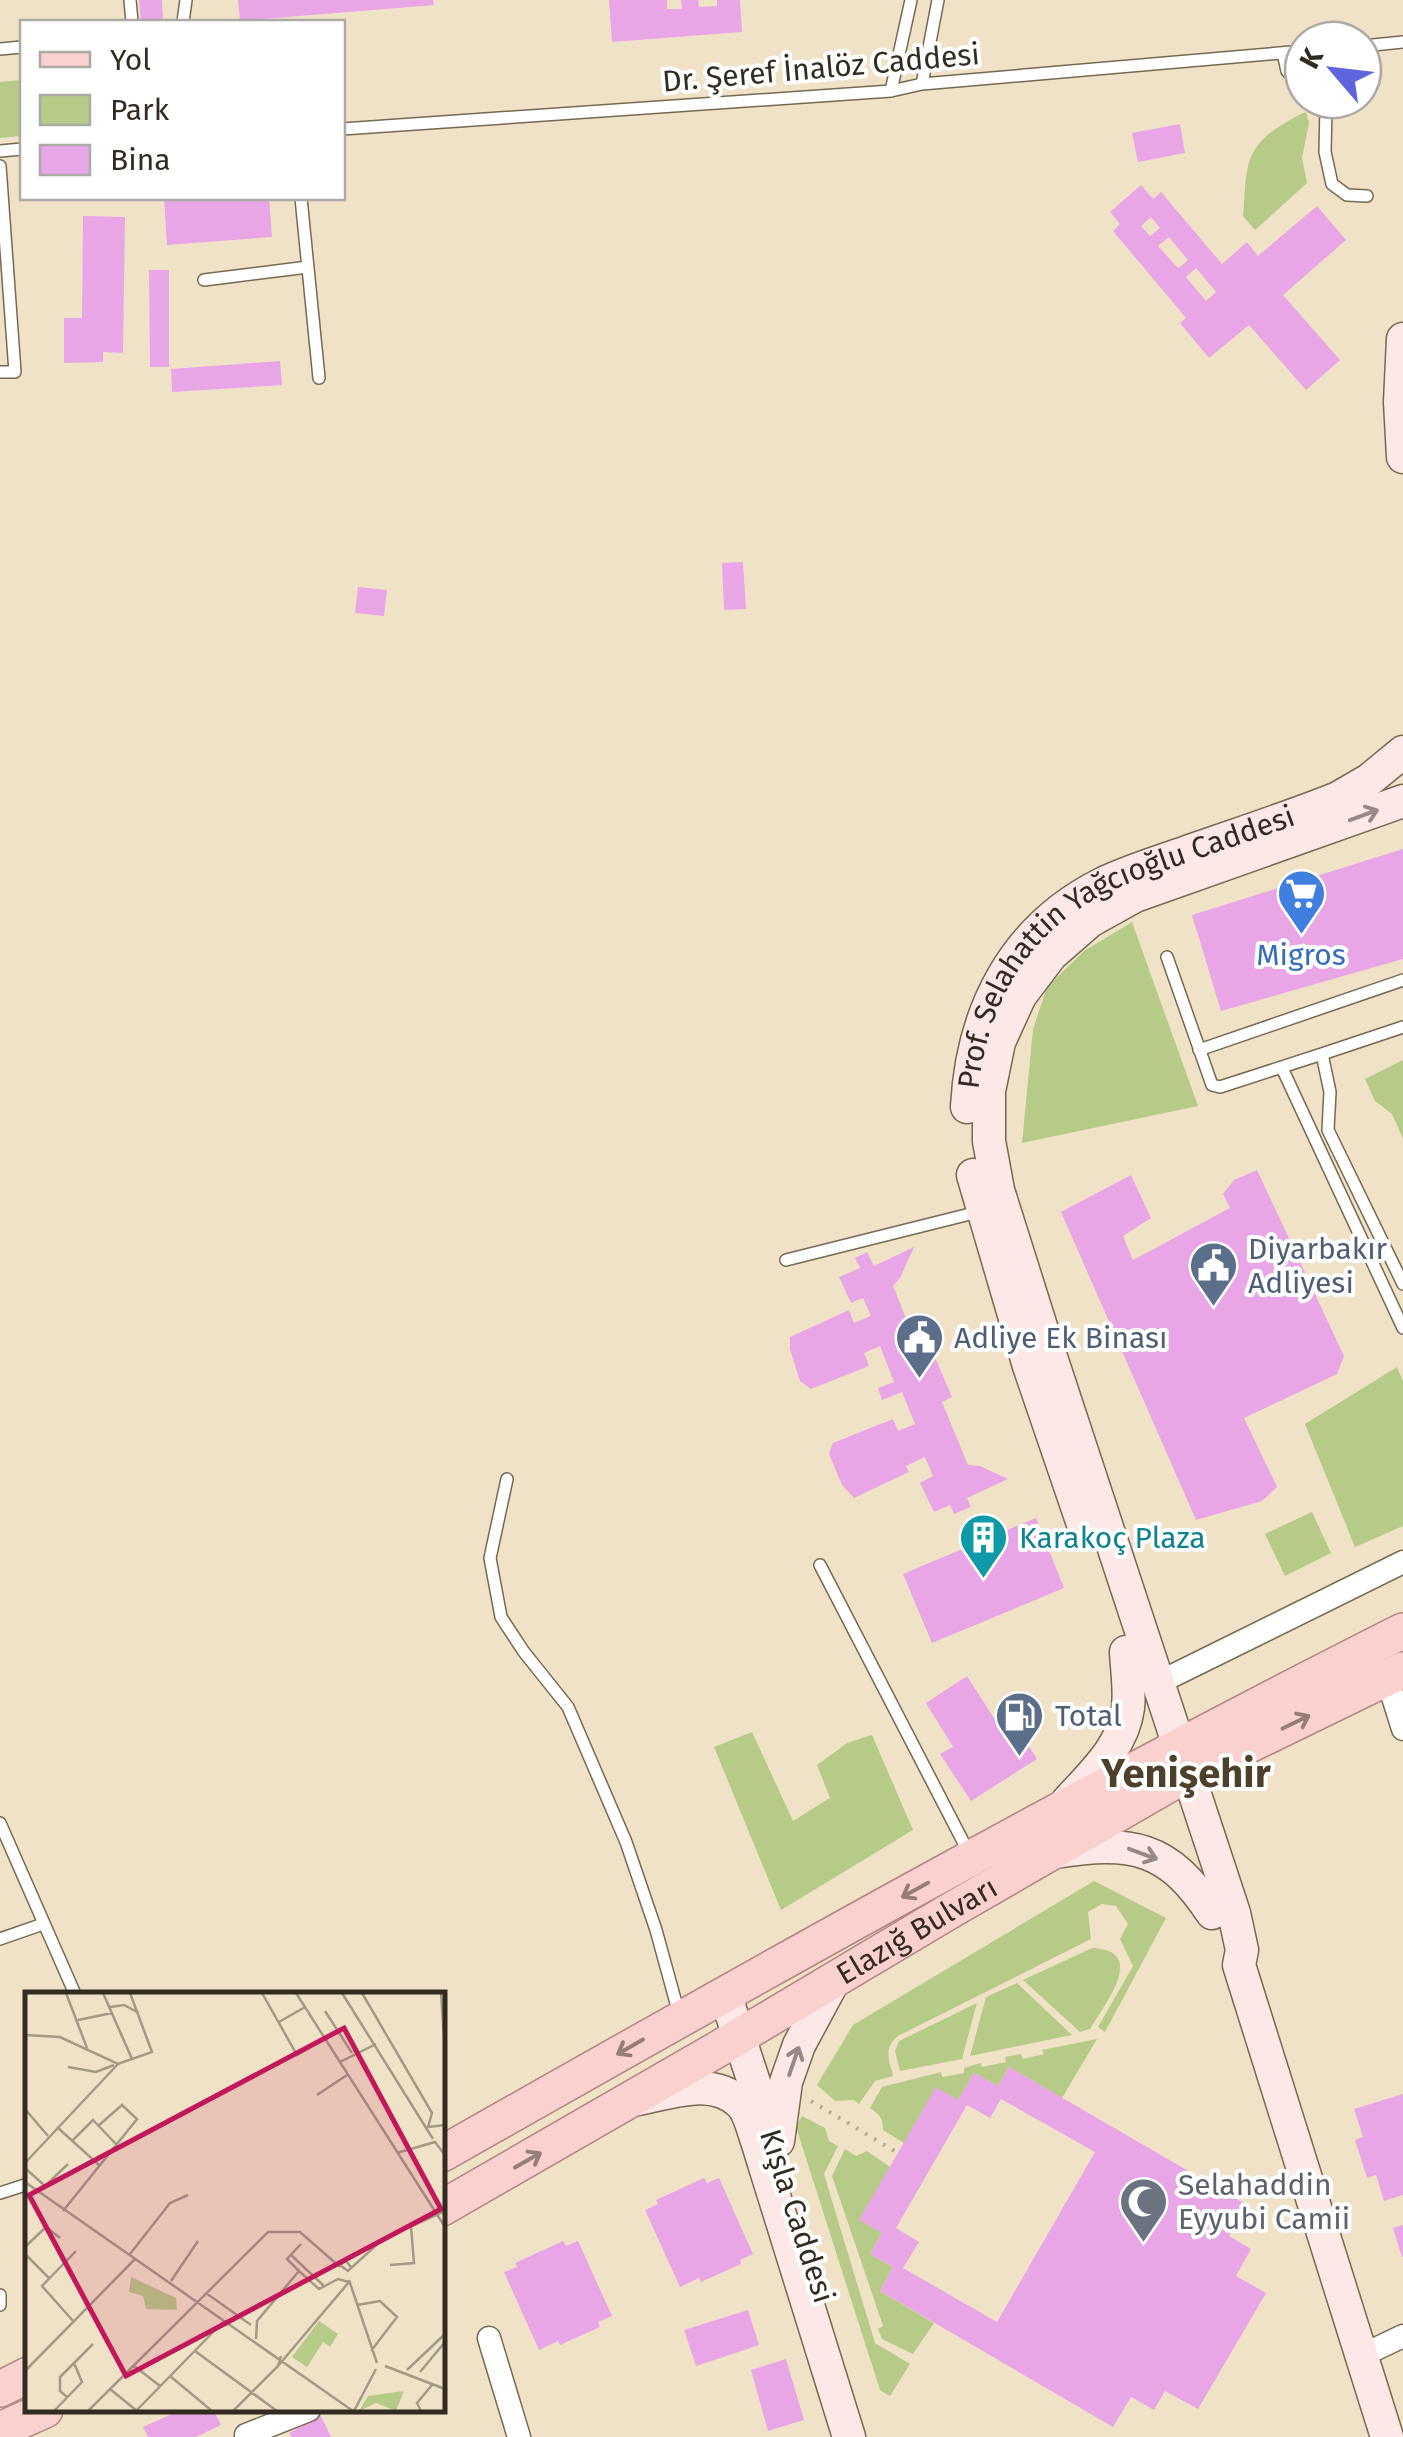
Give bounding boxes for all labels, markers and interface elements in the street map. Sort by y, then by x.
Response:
legend [20,20,345,200]
north arrow [1283,20,1383,120]
street label: Dr. Şeref İnalöz Caddesi [661,36,981,100]
text: Yol [110,42,151,78]
text: K [1293,42,1331,74]
text: Park [110,92,170,128]
text: Bina [110,142,171,178]
street label: Prof. Selahattin Yağcıoğlu Caddesi [950,798,1299,1091]
one-way arrow [1348,805,1379,823]
supermarket icon: Migros [1275,868,1327,936]
place label: Migros [1256,937,1346,973]
place label: Diyarbakır Adliyesi [1248,1231,1388,1301]
public building icon: Diyarbakır Adliyesi [1187,1240,1239,1308]
public building icon: Adliye Ek Binası [893,1312,945,1380]
place label: Adliye Ek Binası [954,1320,1167,1356]
building icon: Karakoç Plaza [958,1512,1010,1580]
place label: Karakoç Plaza [1019,1520,1206,1556]
fuel station icon: Total [994,1690,1046,1758]
place label: Total [1055,1698,1122,1734]
one-way arrow [1280,1712,1310,1731]
district label: Yenişehir [1100,1750,1272,1798]
one-way arrow [1127,1846,1158,1864]
street label: Elazığ Bulvarı [830,1869,1004,1992]
one-way arrow [901,1881,930,1901]
inset map [25,1992,445,2412]
one-way arrow [616,2038,646,2058]
one-way arrow [786,2046,804,2078]
street label: Kışla Caddesi [752,2125,842,2307]
one-way arrow [513,2150,541,2170]
place label: Selahaddin Eyyubi Camii [1178,2167,1350,2237]
mosque icon: Selahaddin Eyyubi Camii [1117,2176,1169,2244]

